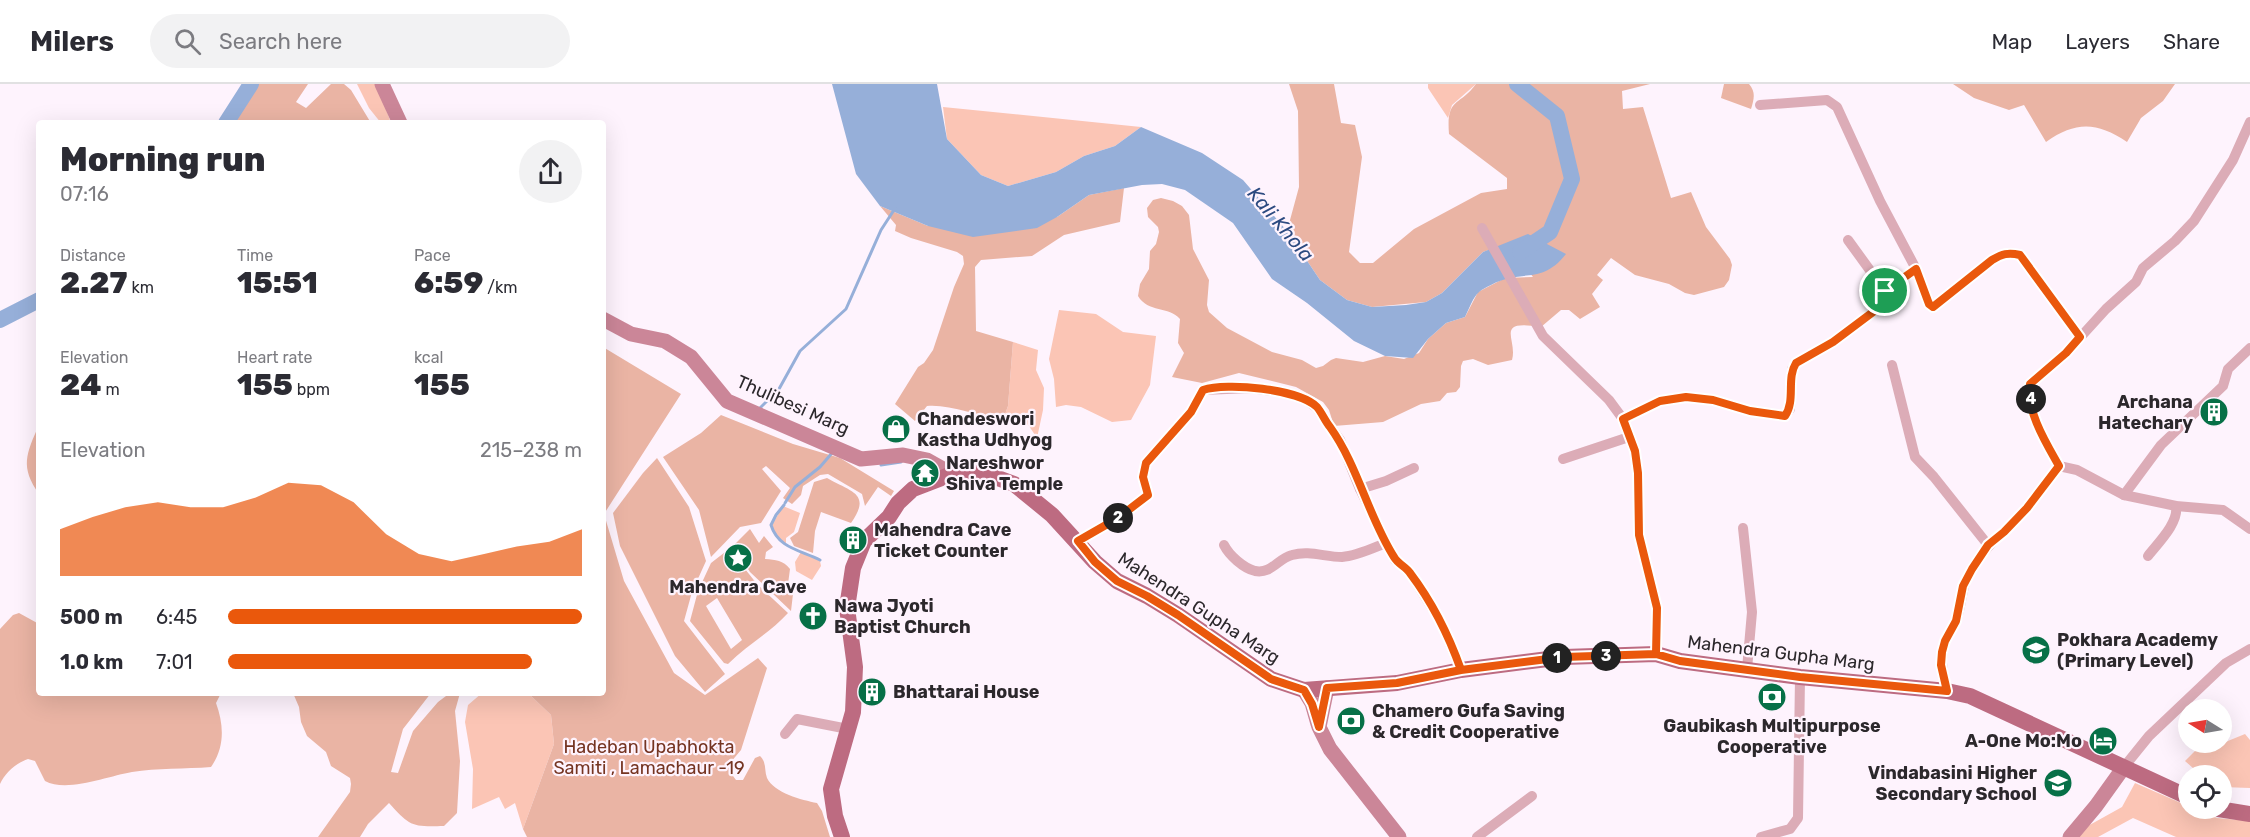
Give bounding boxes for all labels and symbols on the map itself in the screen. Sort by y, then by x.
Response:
water label: Kali Khola [1243,182,1319,267]
pin [1859,265,1910,316]
street label: Thulibesi Marg [733,370,853,440]
pin: 4 [2016,384,2046,414]
place label: Archana Hatechary [2098,391,2193,434]
building icon: Archana Hatechary [2198,396,2230,428]
place label: Chandeswori Kastha Udhyog [917,408,1052,451]
shop icon: Chandeswori Kastha Udhyog [880,413,912,445]
place label: Nareshwor Shiva Temple [946,452,1064,495]
temple icon: Nareshwor Shiva Temple [909,457,941,489]
pin: 2 [1103,503,1133,533]
place label: Mahendra Cave Ticket Counter [874,519,1012,562]
building icon: Mahendra Cave Ticket Counter [837,524,869,556]
place icon: Mahendra Cave [722,542,754,574]
street label: Mahendra Gupha Marg [1114,547,1284,669]
place label: Mahendra Cave [669,576,807,598]
place label: Nawa Jyoti Baptist Church [834,595,971,638]
church icon: Nawa Jyoti Baptist Church [797,600,829,632]
place label: Pokhara Academy (Primary Level) [2057,629,2218,672]
street label: Mahendra Gupha Marg [1686,631,1876,675]
school or university icon: Pokhara Academy (Primary Level) [2020,634,2052,666]
pin: 3 [1591,641,1621,671]
pin: 1 [1542,643,1572,673]
building icon: Bhattarai House [856,676,888,708]
place label: Bhattarai House [893,681,1040,703]
bank icon: Gaubikash Multipurpose Cooperative [1756,681,1788,713]
north arrow [2178,699,2232,753]
place label: Chamero Gufa Saving & Credit Cooperative [1372,700,1565,743]
bank icon: Chamero Gufa Saving & Credit Cooperative [1335,705,1367,737]
place label: Gaubikash Multipurpose Cooperative [1663,715,1881,758]
hotel icon: A-One Mo:Mo [2087,725,2119,757]
place label: A-One Mo:Mo [1965,730,2082,752]
park label: Hadeban Upabhokta Samiti , Lamachaur -19 [553,736,745,779]
place label: Vindabasini Higher Secondary School [1868,762,2037,805]
school or university icon: Vindabasini Higher Secondary School [2042,767,2074,799]

